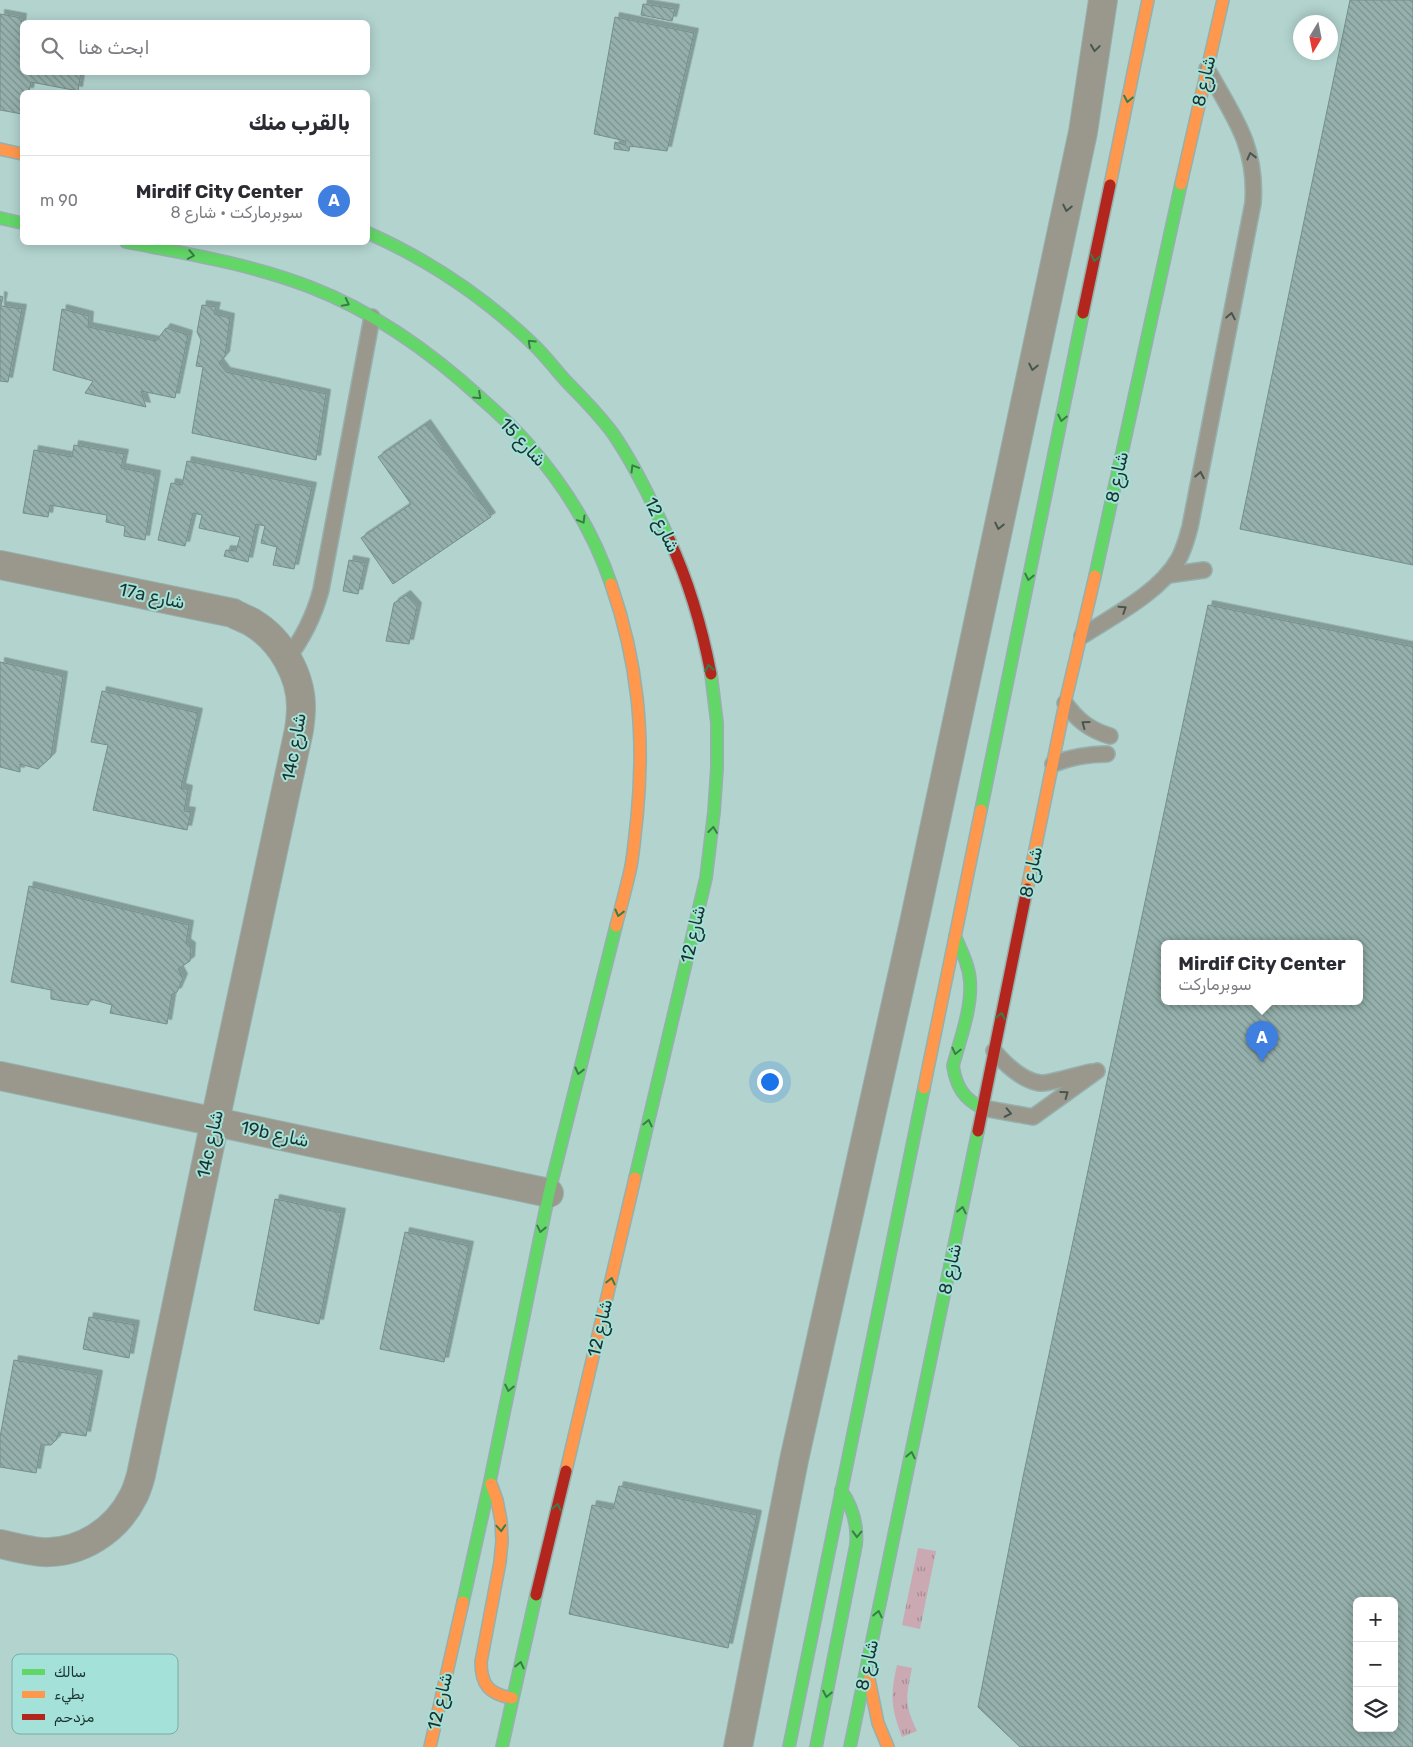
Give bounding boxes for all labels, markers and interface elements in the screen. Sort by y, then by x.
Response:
north arrow [1293,15,1338,60]
search box [20,20,370,75]
icon: search [38,34,66,62]
text: ابحث هنا [78,36,150,59]
one-way arrow [1090,44,1101,52]
street label: شارع 8 [1187,53,1222,109]
one-way arrow [1123,95,1134,104]
text: بالقرب منك [249,110,350,135]
one-way arrow [1246,152,1256,160]
text: Mirdif City Center [136,180,303,203]
text: 90 m [40,191,78,210]
text: A [328,191,340,210]
text: سوبرماركت · شارع 8 [171,203,303,222]
one-way arrow [1062,204,1073,213]
one-way arrow [187,249,196,260]
one-way arrow [1091,254,1101,263]
one-way arrow [340,297,349,307]
one-way arrow [1226,311,1236,320]
one-way arrow [528,340,537,349]
one-way arrow [1028,362,1039,371]
one-way arrow [473,390,482,399]
street label: شارع 15 [494,413,551,472]
one-way arrow [1058,413,1068,422]
street label: شارع 8 [1101,449,1134,505]
one-way arrow [630,465,640,474]
one-way arrow [1194,471,1205,480]
street label: شارع 12 [639,494,684,557]
one-way arrow [575,514,585,523]
one-way arrow [994,521,1005,530]
one-way arrow [1025,572,1035,581]
street label: 17a شارع [117,578,187,615]
one-way arrow [1117,606,1127,615]
one-way arrow [705,664,715,672]
street label: 14c شارع [277,711,312,783]
one-way arrow [1081,721,1091,730]
one-way arrow [707,825,718,833]
street label: شارع 8 [1015,844,1048,900]
street label: شارع 12 [676,903,711,965]
one-way arrow [614,909,625,918]
popup [1161,940,1363,1005]
text: Mirdif City Center [1178,952,1346,975]
text: سوبرماركت [1178,975,1252,994]
one-way arrow [996,1012,1006,1021]
pin: A [1246,1021,1278,1062]
one-way arrow [952,1046,962,1055]
one-way arrow [574,1066,585,1075]
your location [757,1069,783,1095]
one-way arrow [1059,1091,1069,1100]
one-way arrow [1003,1107,1012,1118]
street label: 14c شارع [192,1108,229,1180]
street label: 19b شارع [239,1116,311,1153]
one-way arrow [642,1118,653,1127]
one-way arrow [956,1205,967,1214]
one-way arrow [537,1224,547,1233]
street label: شارع 8 [934,1241,967,1297]
one-way arrow [605,1276,616,1285]
street label: شارع 12 [583,1297,618,1359]
one-way arrow [504,1384,515,1392]
one-way arrow [905,1450,916,1459]
one-way arrow [551,1502,562,1511]
one-way arrow [495,1524,506,1532]
one-way arrow [851,1530,862,1538]
map controls [1353,1597,1398,1732]
button: + [1353,1597,1398,1642]
one-way arrow [872,1609,883,1618]
street label: شارع 8 [851,1637,884,1693]
button: − [1353,1642,1398,1687]
legend [12,1654,178,1734]
one-way arrow [514,1661,525,1670]
text: سالك [54,1664,86,1681]
street label: شارع 12 [423,1670,458,1732]
text: بطيء [54,1686,85,1705]
button: layers [1353,1687,1398,1732]
one-way arrow [822,1689,832,1698]
text: مزدحم [54,1709,94,1726]

